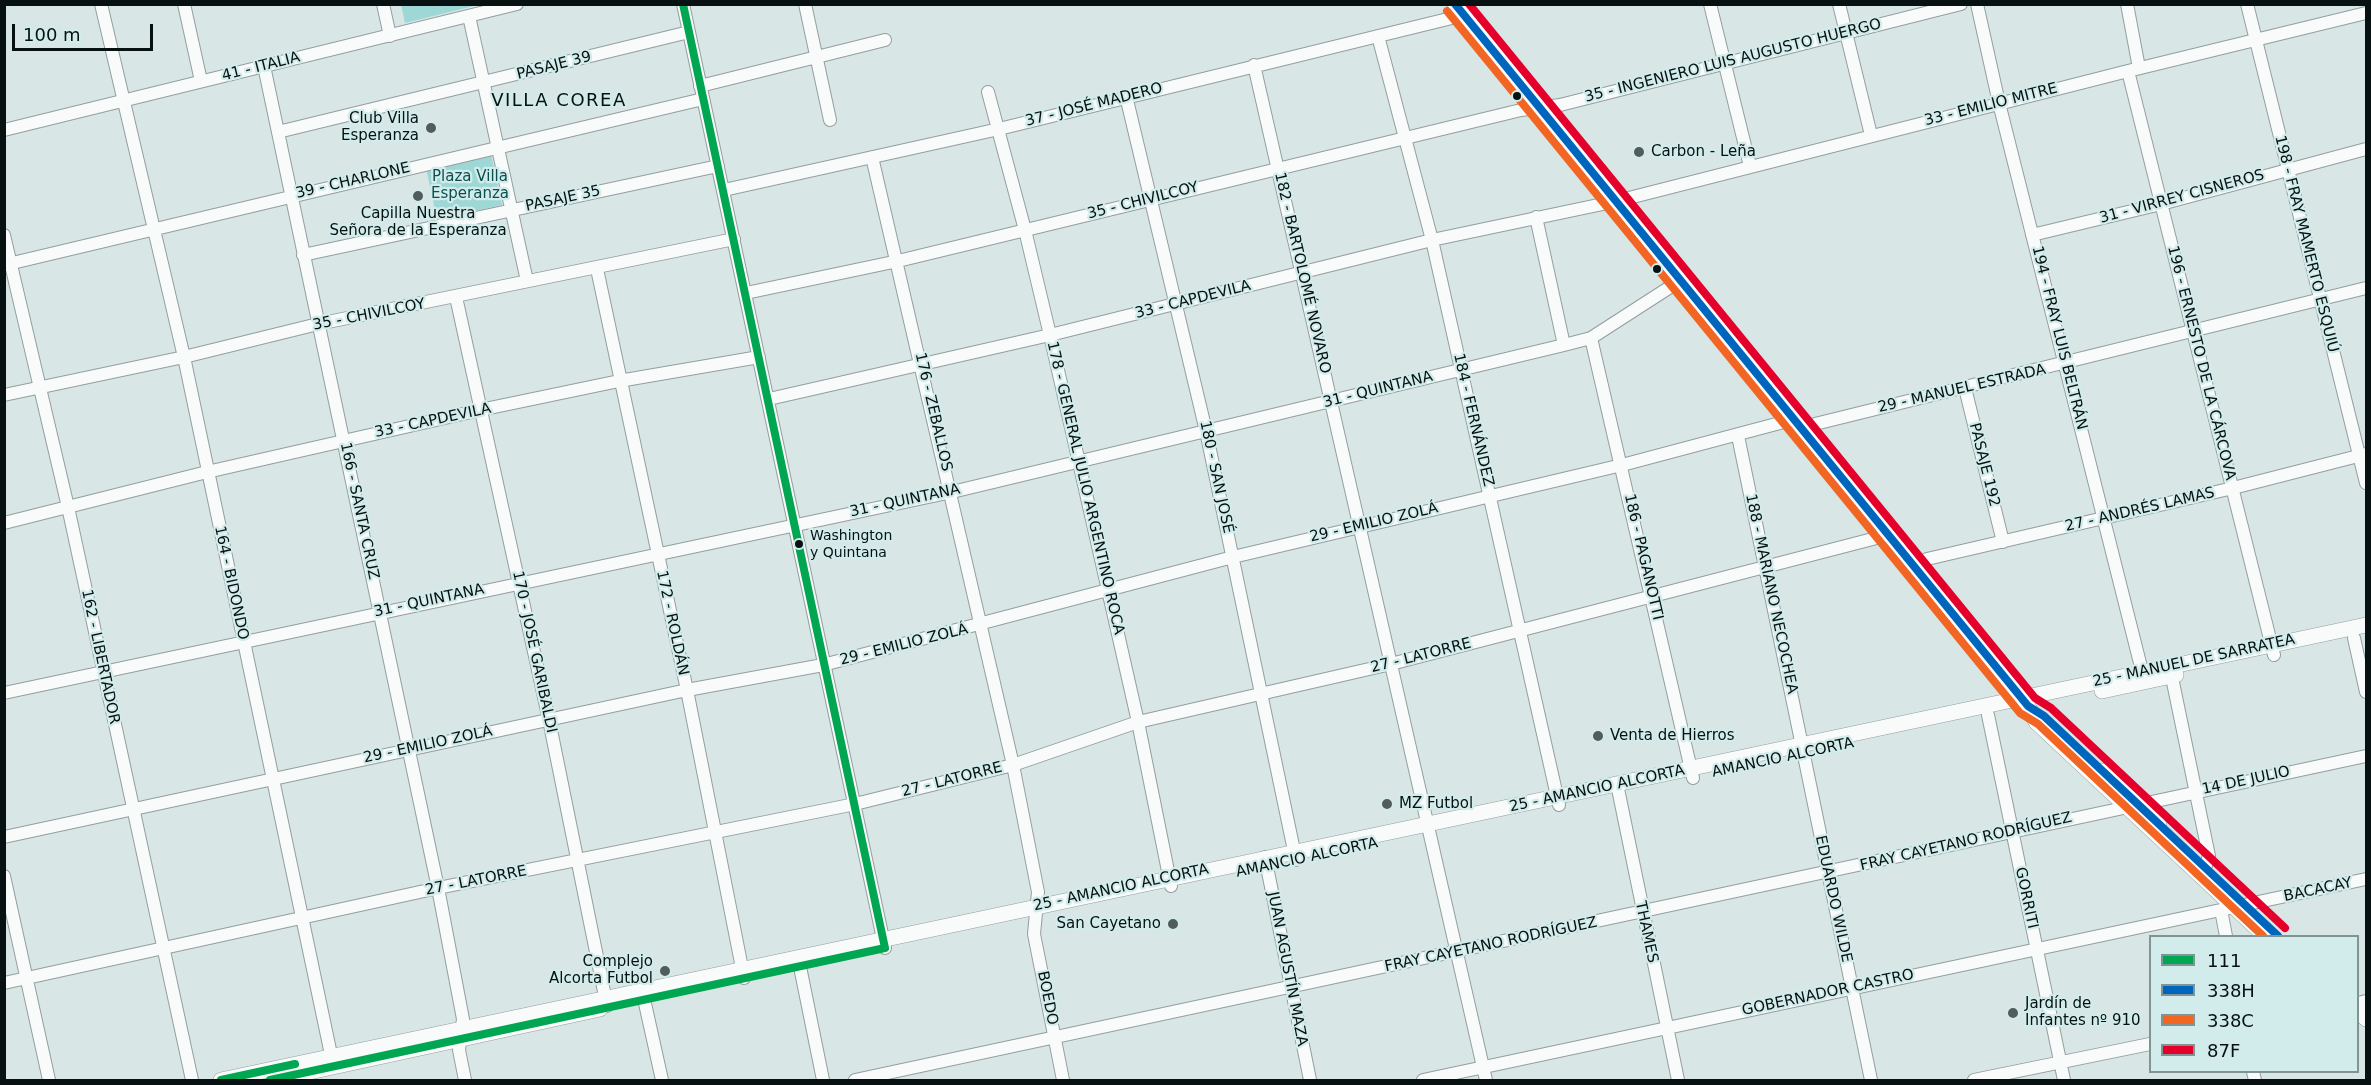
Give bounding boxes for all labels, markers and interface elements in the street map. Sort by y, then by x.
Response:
scale bar [15,12,156,50]
street label: 35 - INGENIERO LUIS AUGUSTO HUERGO [1583,15,1883,107]
text: 100 m [23,24,81,45]
street label: PASAJE 39 [515,48,593,84]
street label: 41 - ITALIA [220,49,302,85]
street label: 37 - JOSÉ MADERO [1024,79,1164,131]
street label: 33 - EMILIO MITRE [1923,80,2059,130]
district label: VILLA COREA [491,90,627,112]
unlabelled marker [1511,90,1523,102]
place label: Club Villa Esperanza [341,110,419,145]
marker: Club Villa Esperanza [424,121,438,135]
street label: 198 - FRAY MAMERTO ESQUIÚ [2270,134,2342,354]
place label: Carbon - Leña [1651,143,1756,161]
marker: Carbon - Leña [1632,145,1646,159]
street label: 39 - CHARLONE [294,159,412,203]
street label: 31 - VIRREY CISNEROS [2098,166,2266,228]
park label: Plaza Villa Esperanza [431,168,509,203]
street label: 182 - BARTOLOMÉ NOVARO [1270,171,1334,375]
street label: 35 - CHIVILCOY [1086,178,1200,224]
street label: PASAJE 35 [524,182,602,216]
marker: Capilla Nuestra Señora de la Esperanza [411,189,425,203]
place label: Capilla Nuestra Señora de la Esperanza [329,205,507,240]
street label: 194 - FRAY LUIS BELTRÁN [2027,244,2091,432]
street label: 196 - ERNESTO DE LA CÁRCOVA [2163,244,2239,482]
unlabelled marker [1651,263,1663,275]
street label: 33 - CAPDEVILA [1133,277,1253,323]
street label: 35 - CHIVILCOY [311,295,427,335]
street label: 178 - GENERAL JULIO ARGENTINO ROCA [1042,339,1128,637]
street label: 176 - ZEBALLOS [911,351,955,473]
street label: 184 - FERNÁNDEZ [1449,352,1497,488]
street label: 29 - MANUEL ESTRADA [1876,361,2048,417]
street label: 31 - QUINTANA [1321,368,1435,412]
street label: 33 - CAPDEVILA [373,400,493,442]
street label: 180 - SAN JOSÉ [1195,419,1237,535]
street label: PASAJE 192 [1965,421,2003,509]
street label: 166 - SANTA CRUZ [336,441,382,581]
street label: 31 - QUINTANA [848,481,962,521]
street label: 27 - ANDRÉS LAMAS [2063,484,2217,536]
street label: 186 - PAGANOTTI [1620,492,1666,622]
street label: 188 - MARIANO NECOCHEA [1741,492,1801,696]
street label: 29 - EMILIO ZOLÁ [1308,499,1440,547]
street label: 164 - BIDONDO [210,524,252,642]
place label: Washington y Quintana [810,528,892,560]
marker: Washington y Quintana [793,538,805,550]
street label: 170 - JOSÉ GARIBALDI [508,569,560,735]
street label: 172 - ROLDÁN [652,569,692,677]
street label: 31 - QUINTANA [372,581,486,621]
street label: 162 - LIBERTADOR [77,588,123,726]
street label: 29 - EMILIO ZOLÁ [838,620,970,670]
street label: 25 - MANUEL DE SARRATEA [2091,631,2297,691]
street label: 27 - LATORRE [1369,635,1473,677]
street label: 29 - EMILIO ZOLÁ [362,723,494,767]
place label: Venta de Hierros [1610,727,1735,745]
marker: Venta de Hierros [1591,729,1605,743]
street label: AMANCIO ALCORTA [1710,734,1856,782]
street label: 27 - LATORRE [900,759,1004,801]
street label: 25 - AMANCIO ALCORTA [1508,762,1686,816]
street label: 14 DE JULIO [2200,763,2292,799]
place label: MZ Futbol [1399,795,1473,813]
marker: MZ Futbol [1380,797,1394,811]
street label: FRAY CAYETANO RODRÍGUEZ [1858,809,2074,875]
street label: AMANCIO ALCORTA [1234,834,1380,882]
street label: EDUARDO WILDE [1811,834,1855,964]
street label: 25 - AMANCIO ALCORTA [1032,861,1210,915]
street label: 27 - LATORRE [424,862,528,900]
street label: GORRITI [2011,866,2041,930]
street label: BACACAY [2282,874,2354,906]
street label: JUAN AGUSTÍN MAZA [1263,890,1311,1048]
street label: THAMES [1631,899,1661,965]
street label: FRAY CAYETANO RODRÍGUEZ [1383,914,1599,976]
place label: San Cayetano [1056,915,1161,933]
marker: San Cayetano [1166,917,1180,931]
legend [2149,935,2359,1073]
text: 111 [2207,950,2241,971]
place label: Complejo Alcorta Futbol [549,953,653,988]
marker: Complejo Alcorta Futbol [658,964,672,978]
street label: GOBERNADOR CASTRO [1740,966,1916,1020]
street label: BOEDO [1033,969,1061,1027]
text: 338H [2207,980,2255,1001]
place label: Jardín de Infantes nº 910 [2025,995,2141,1030]
marker: Jardín de Infantes nº 910 [2006,1006,2020,1020]
text: 338C [2207,1010,2254,1031]
text: 87F [2207,1040,2240,1061]

